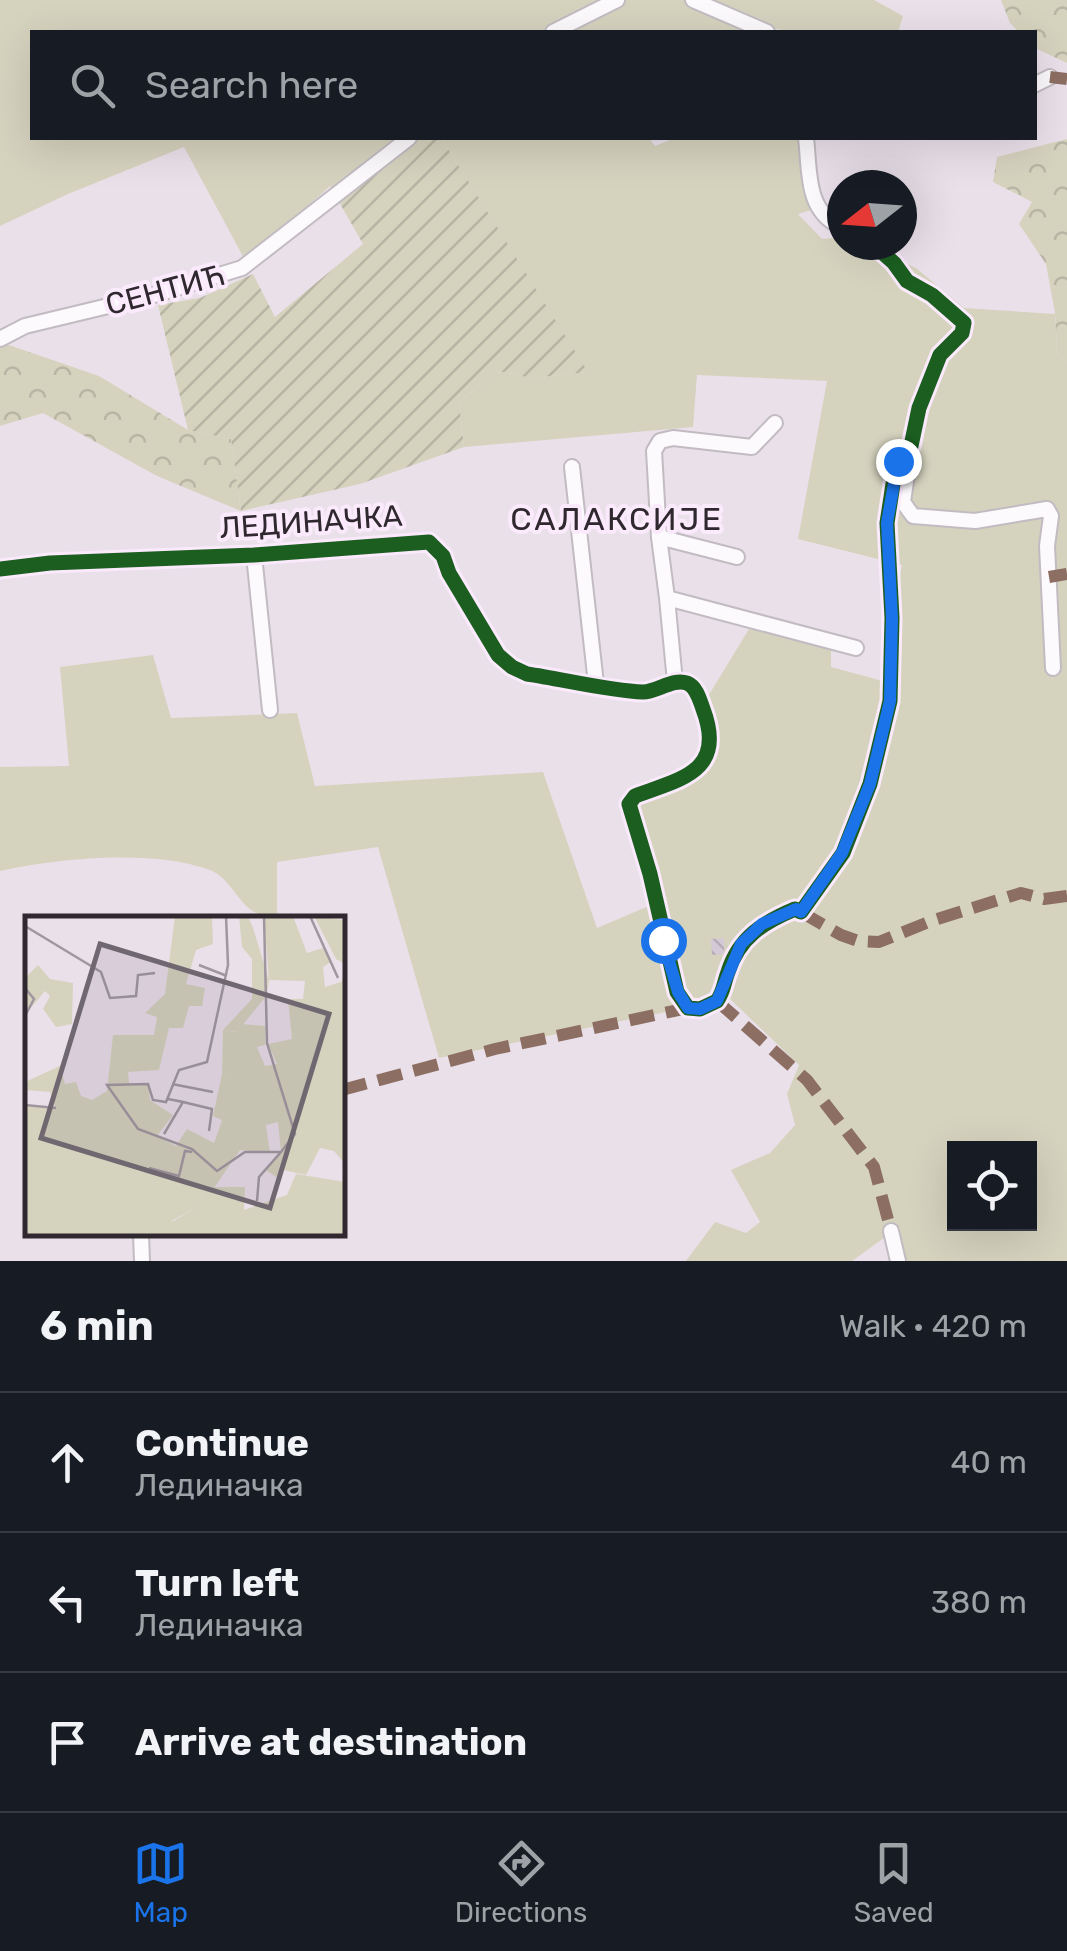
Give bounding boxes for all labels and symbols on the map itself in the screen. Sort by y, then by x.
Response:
north arrow [827,170,917,260]
street label: СЕНТИЋ [102,257,228,323]
route end [876,439,922,485]
street label: ЛЕДИНАЧКА [218,498,404,546]
district label: САЛАКСИЈЕ [510,500,724,538]
inset map [25,916,345,1236]
route start [641,918,687,964]

